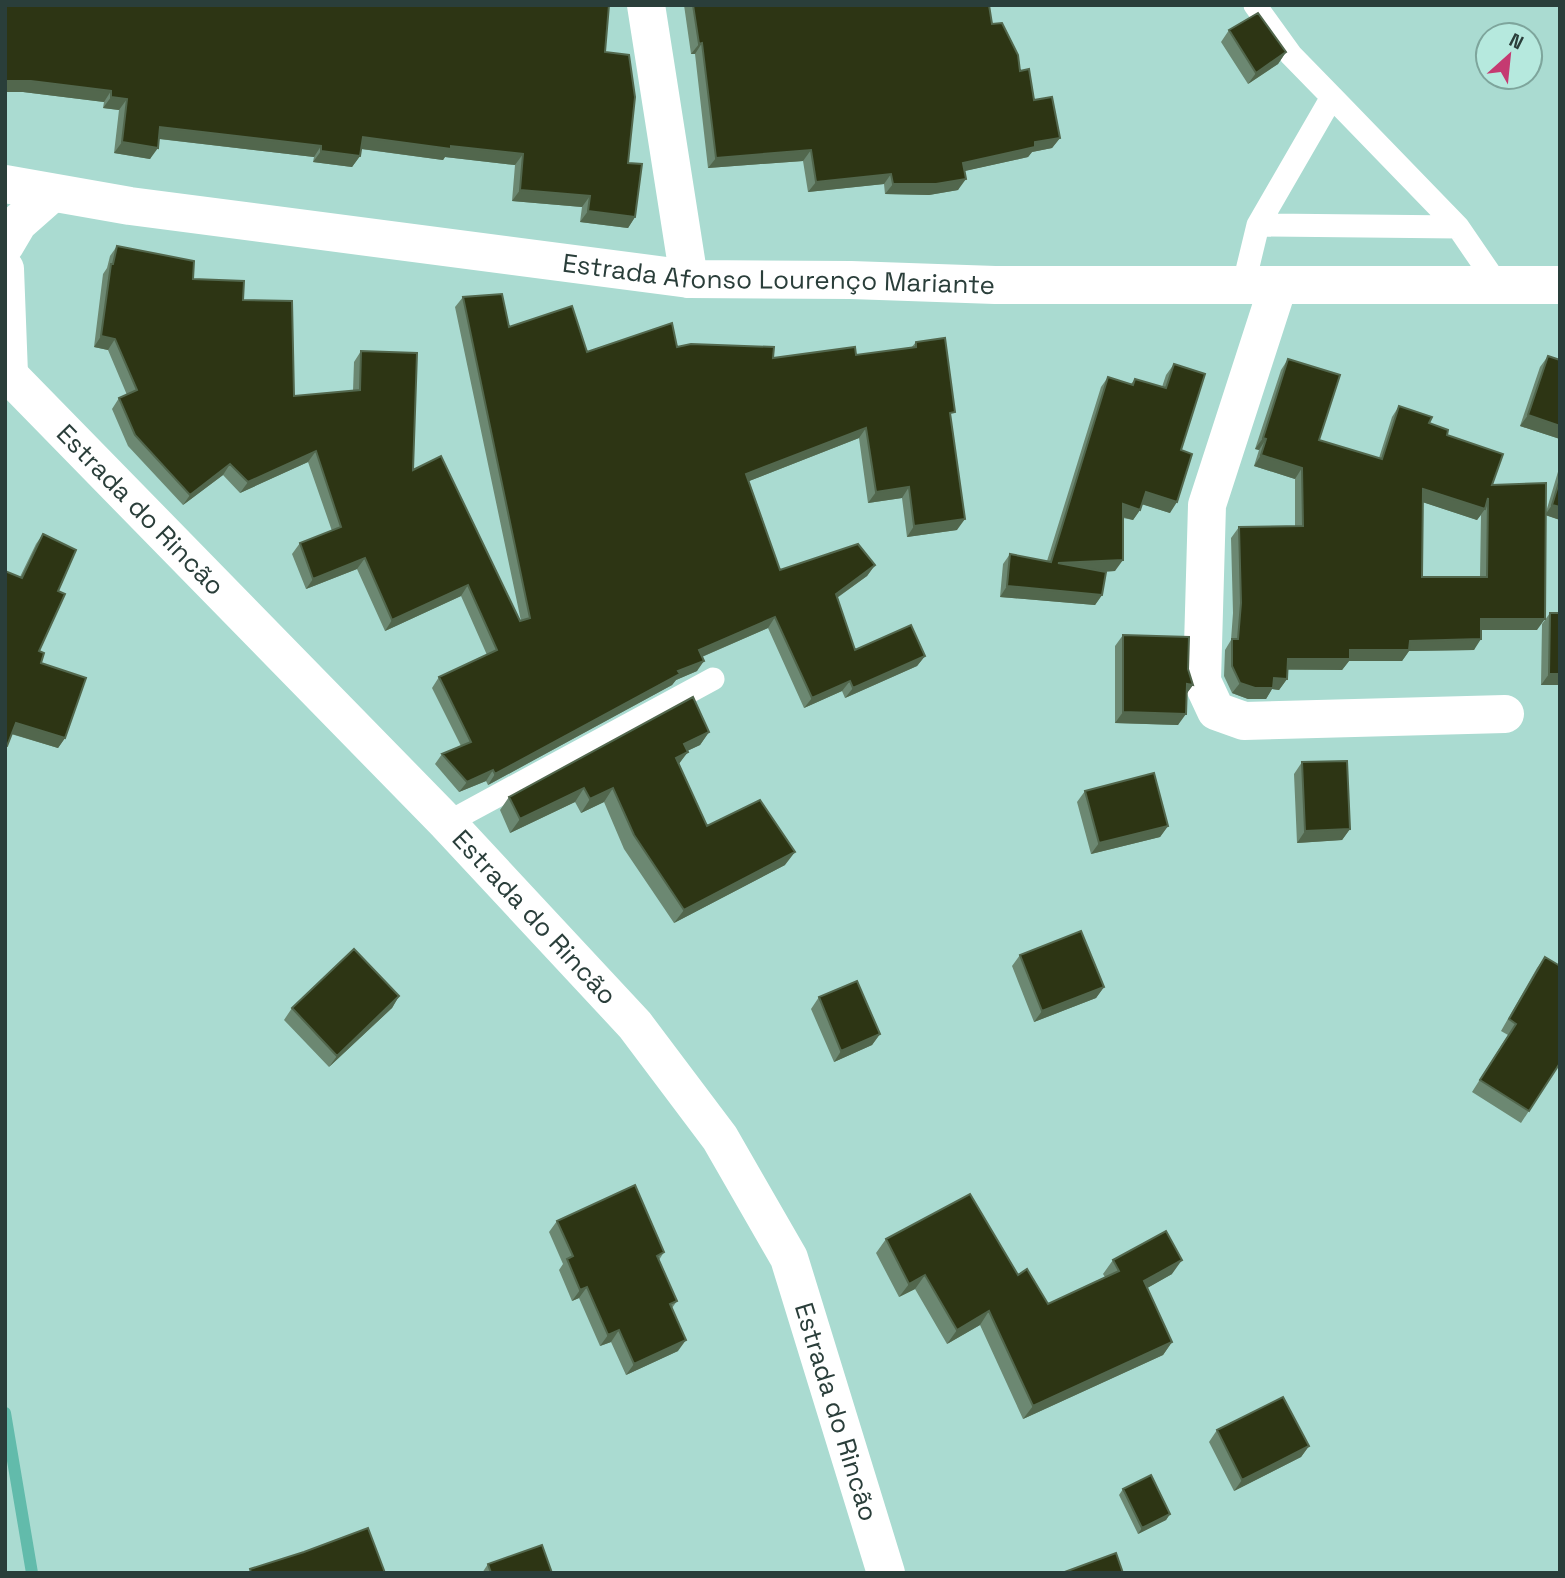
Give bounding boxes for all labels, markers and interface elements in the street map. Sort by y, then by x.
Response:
north arrow [1474,21,1544,91]
text: N [1505,27,1528,55]
street label: Estrada Afonso Lourenço Mariante [560,246,996,302]
street label: Estrada do Rincão [49,417,232,603]
street label: Estrada do Rincão [445,823,624,1012]
street label: Estrada do Rincão [787,1298,886,1525]

